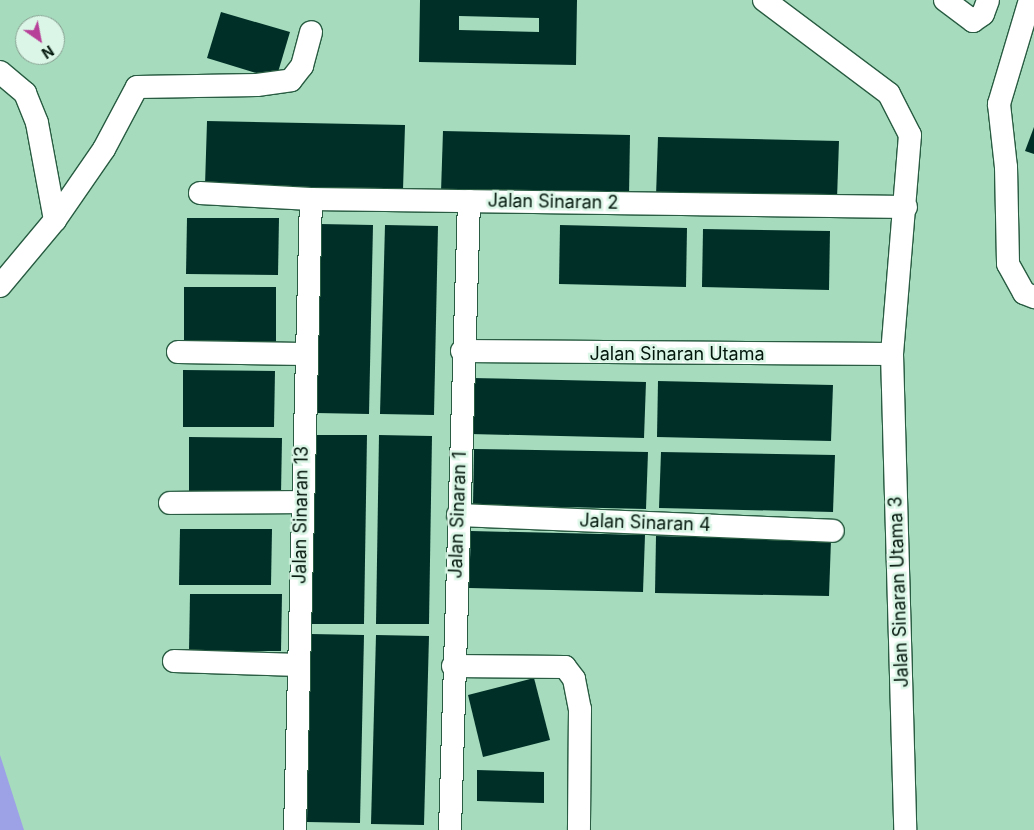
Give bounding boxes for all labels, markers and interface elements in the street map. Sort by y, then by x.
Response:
north arrow [15,15,65,65]
text: N [39,42,57,62]
street label: Jalan Sinaran 2 [487,190,619,214]
street label: Jalan Sinaran Utama [589,343,765,365]
street label: Jalan Sinaran 13 [289,446,313,584]
street label: Jalan Sinaran 1 [445,451,471,579]
street label: Jalan Sinaran Utama 3 [885,496,913,688]
street label: Jalan Sinaran 4 [579,510,711,536]

